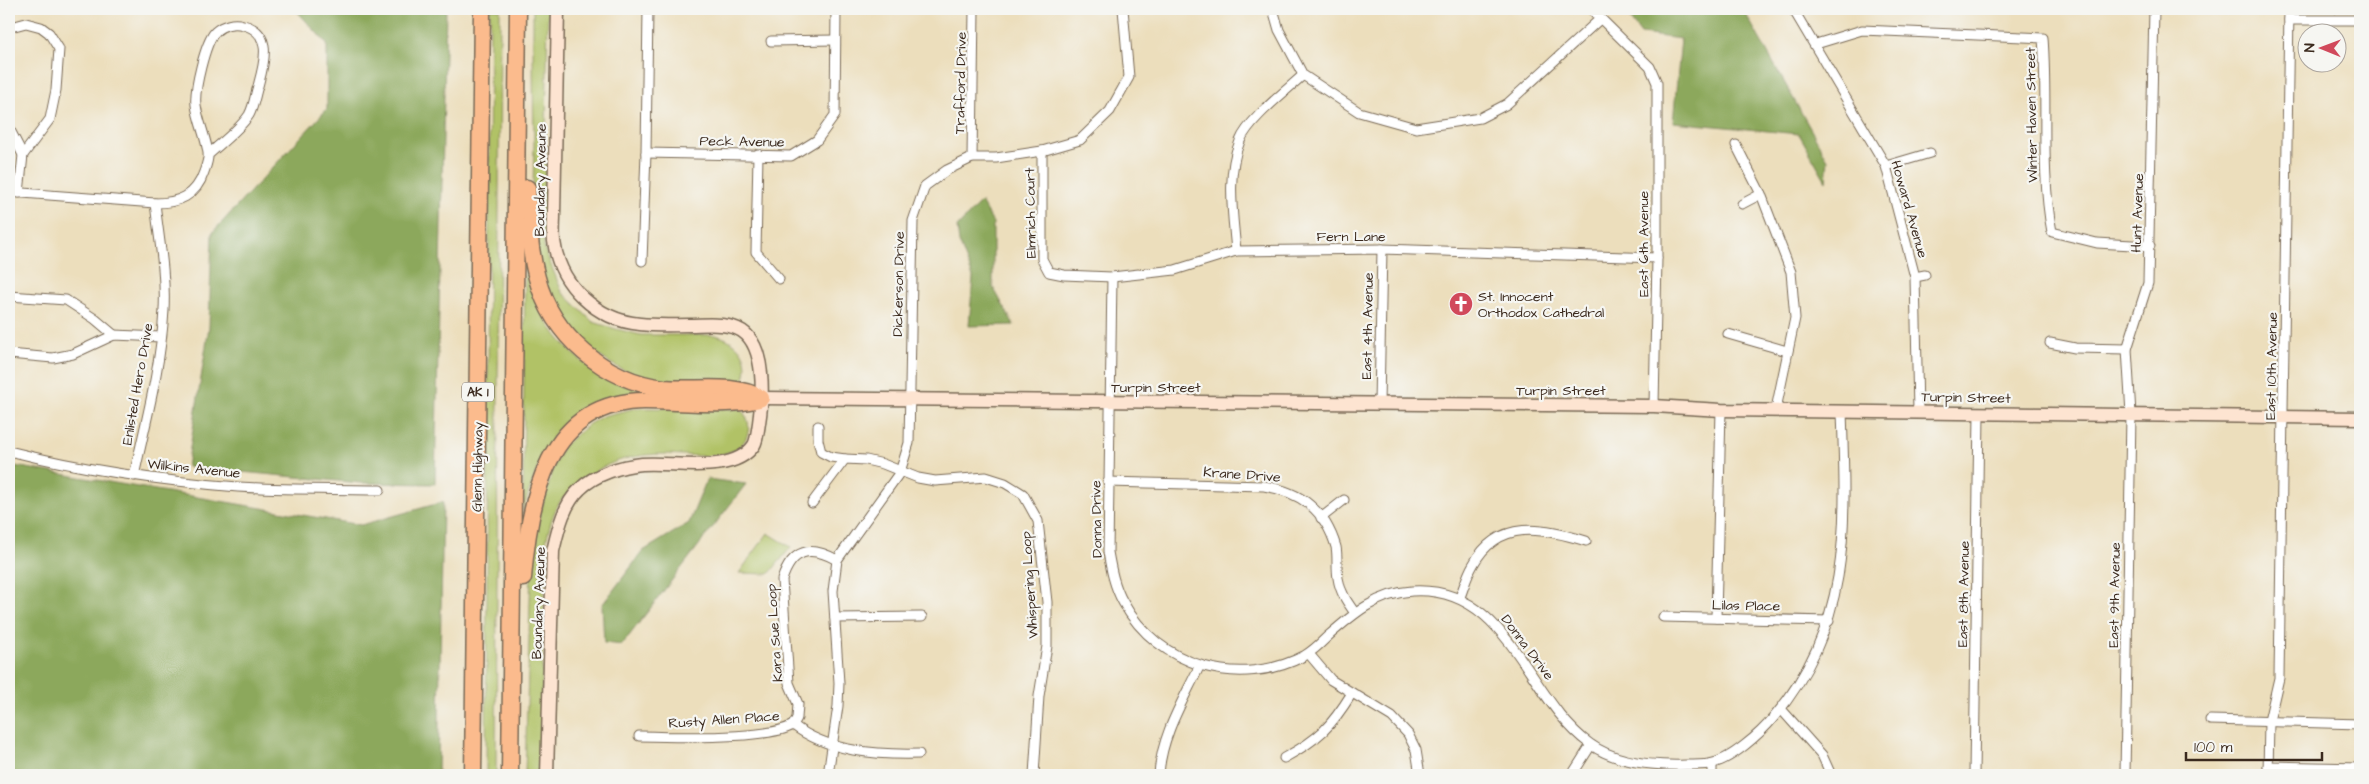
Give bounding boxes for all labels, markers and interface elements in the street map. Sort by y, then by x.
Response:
north arrow [2296,22,2346,72]
street label: Trafford Drive [950,31,972,134]
text: N [2300,43,2320,52]
street label: Winter Haven Street [2021,47,2043,183]
street label: Boundary Aveune [530,123,552,237]
street label: Peck Avenue [699,131,785,153]
street label: Howard Avenue [1886,158,1933,261]
street label: Elmrich Court [1020,167,1042,259]
street label: Hunt Avenue [2127,173,2149,253]
street label: East 6th Avenue [1634,190,1654,297]
street label: Fern Lane [1317,227,1386,247]
street label: Dickerson Drive [888,231,910,337]
street label: East 4th Avenue [1357,272,1379,380]
place label: St. Innocent Orthodox Cathedral [1478,287,1604,323]
church icon: St. Innocent Orthodox Cathedral [1448,291,1474,317]
street label: East 10th Avenue [2261,311,2283,420]
street label: Enlisted Hero Drive [117,321,159,447]
street label: Turpin Street [1111,378,1201,398]
street label: Turpin Street [1516,381,1606,401]
road number: AK 1 [462,382,494,402]
street label: Turpin Street [1921,387,2011,409]
street label: Glenn Highway [467,422,489,512]
street label: Wilkins Avenue [146,454,242,484]
street label: Krane Drive [1203,462,1282,488]
street label: Donna Drive [1086,480,1108,558]
street label: Whispering Loop [1016,530,1044,639]
street label: East 8th Avenue [1953,540,1975,647]
street label: East 9th Avenue [2104,542,2126,648]
street label: Boundary Aveune [527,546,551,660]
street label: Kara Sue Loop [762,583,788,683]
street label: Lilas Place [1712,595,1781,617]
street label: Donna Drive [1496,611,1559,685]
street label: Rusty Allen Place [668,706,781,734]
scale bar [2186,729,2323,761]
text: 100 m [2194,737,2233,758]

